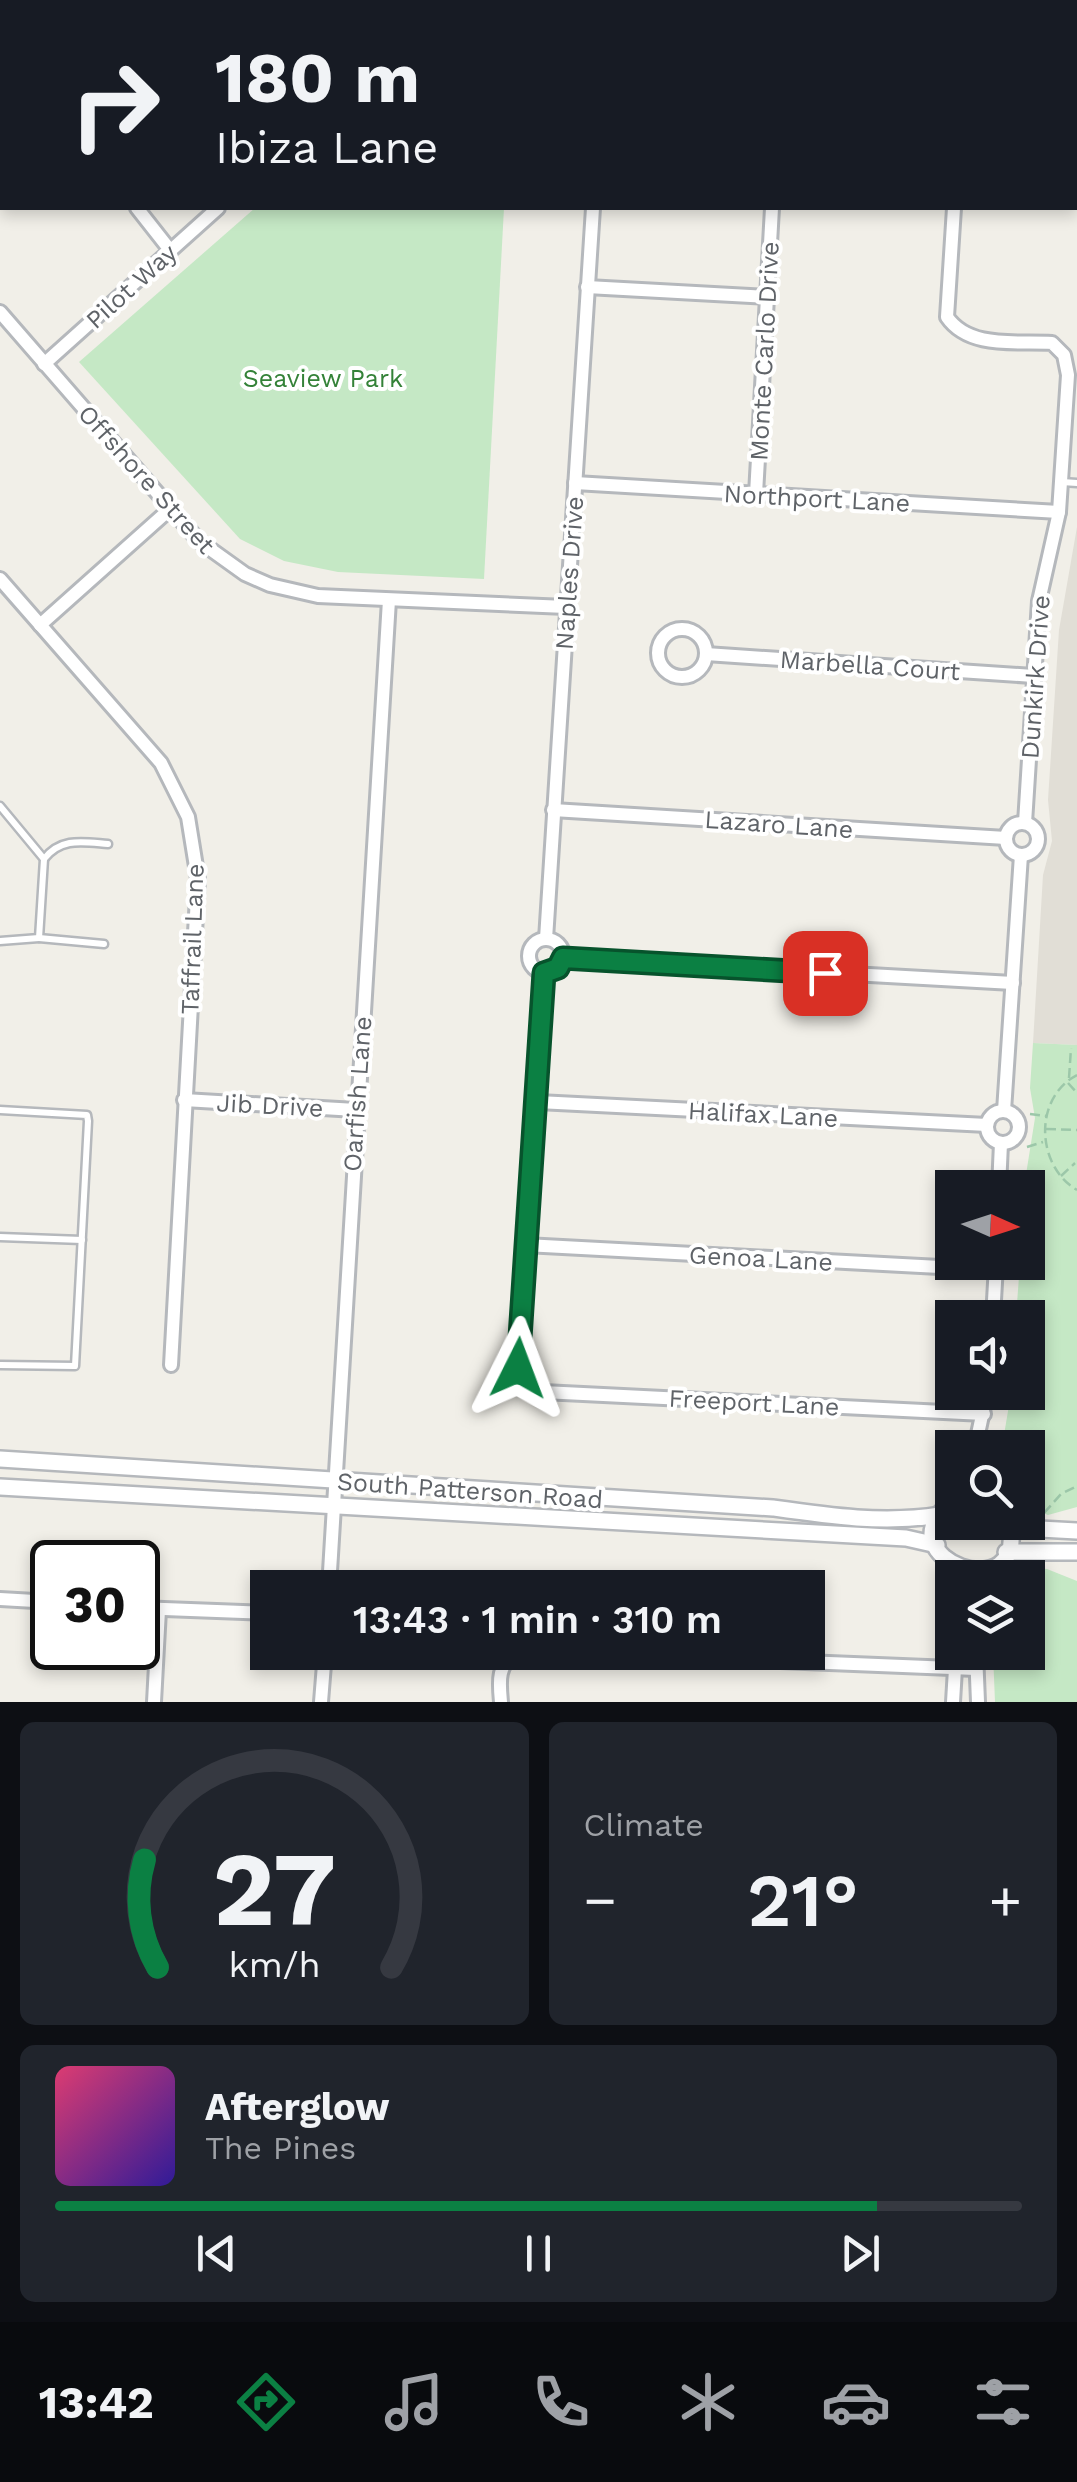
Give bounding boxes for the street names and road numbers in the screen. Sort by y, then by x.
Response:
street label: Pilot Way [80,238,183,335]
street label: Monte Carlo Drive [744,241,785,462]
street label: Offshore Street [72,399,221,560]
street label: Northport Lane [723,479,911,518]
street label: Naples Drive [550,495,589,651]
street label: Dunkirk Drive [1015,594,1056,760]
street label: Marbella Court [779,645,962,686]
street label: Lazaro Lane [704,805,854,844]
street label: Taffrail Lane [175,863,210,1015]
street label: Oarfish Lane [338,1015,377,1173]
street label: Jib Drive [216,1088,324,1123]
street label: Halifax Lane [687,1096,839,1133]
street label: Genoa Lane [688,1240,834,1277]
street label: Freeport Lane [668,1384,840,1421]
street label: South Patterson Road [336,1467,604,1514]

